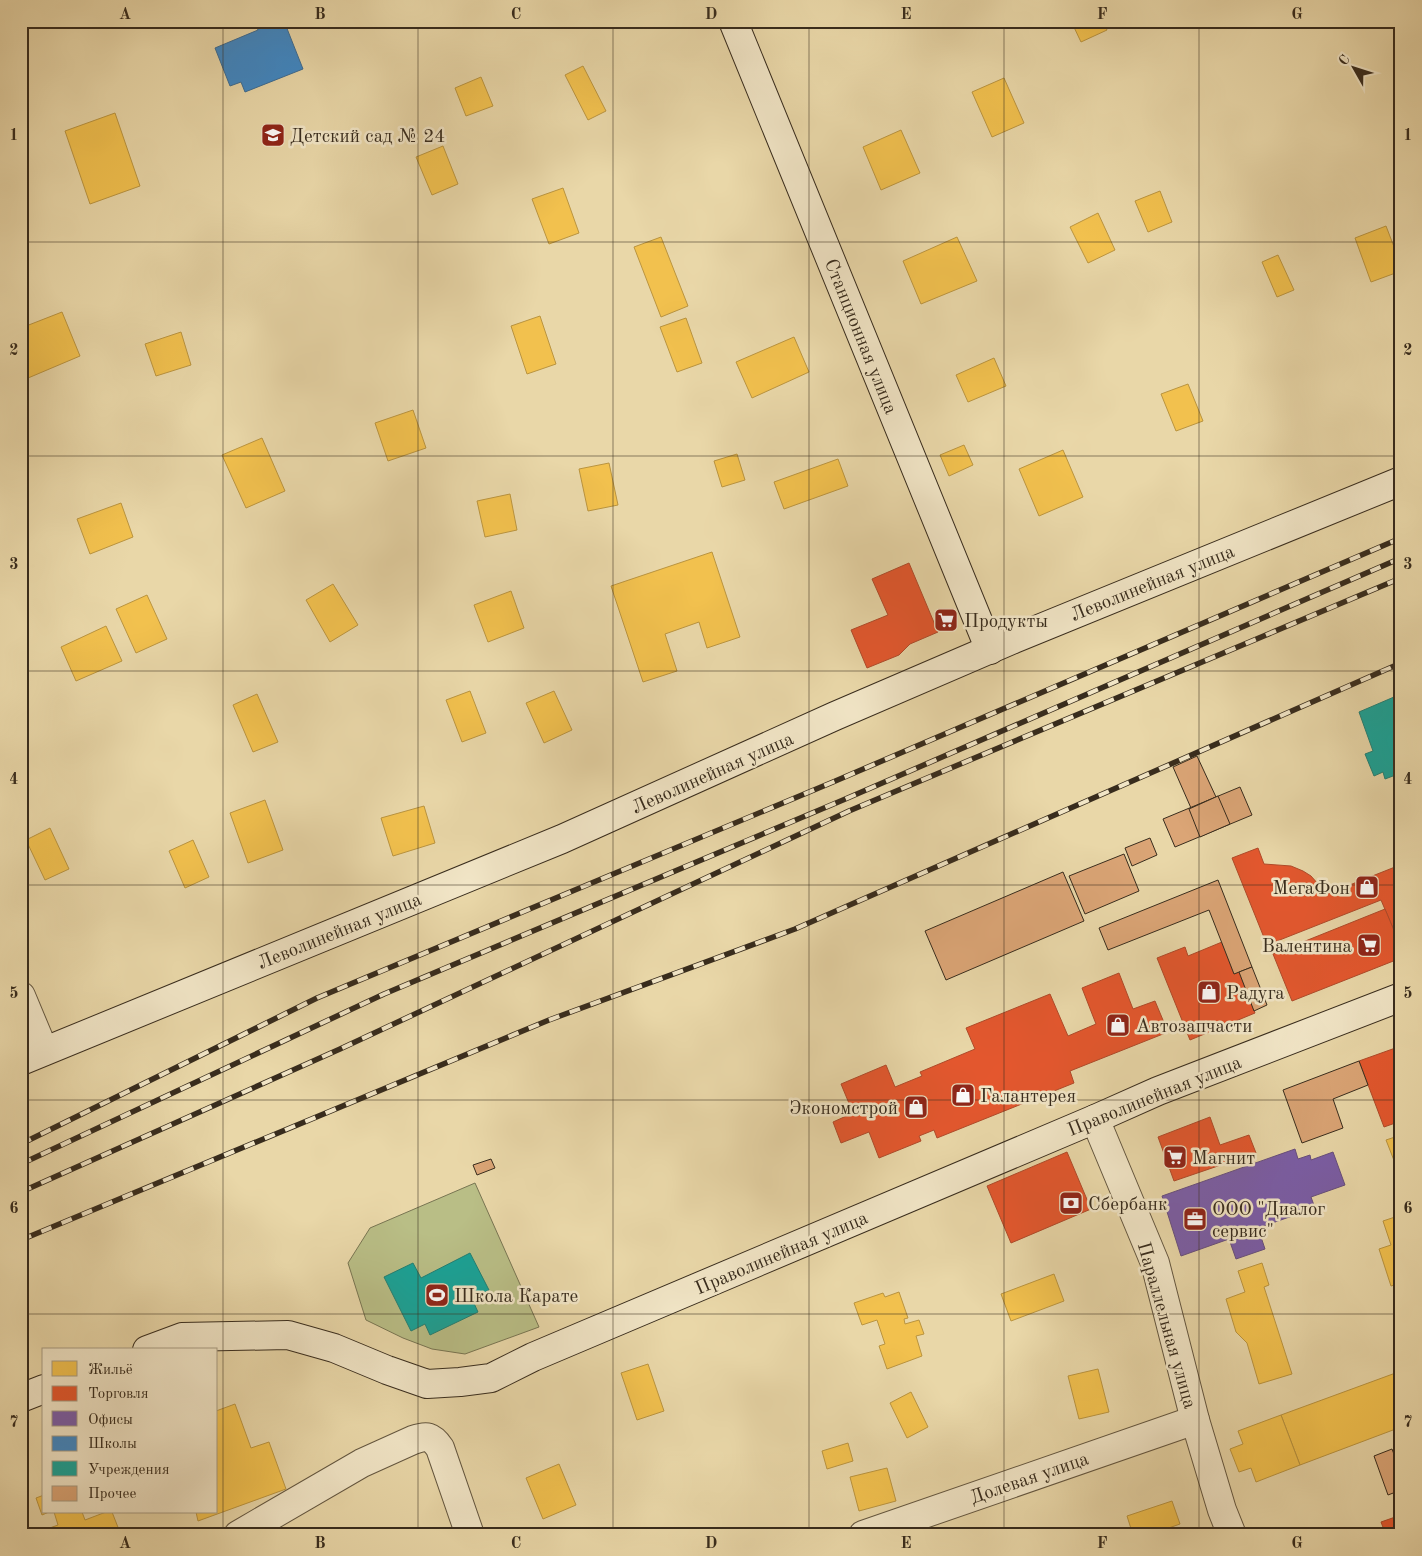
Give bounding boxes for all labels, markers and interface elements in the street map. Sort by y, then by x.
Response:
text: A [119,7,131,23]
text: B [314,7,326,23]
text: C [511,7,521,23]
text: D [705,7,717,23]
text: E [900,7,912,23]
text: F [1097,7,1108,23]
text: G [1291,7,1303,23]
north arrow [1330,42,1380,92]
text: С [1336,52,1353,68]
school or university icon: Детский сад № 24 [260,122,286,148]
text: 1 [9,128,19,144]
place label: Детский сад № 24 [290,128,445,147]
text: 1 [1403,128,1413,144]
street label: Станционная улица [820,257,900,418]
text: 2 [9,343,19,359]
text: 2 [1403,343,1413,359]
street label: Леволинейная улица [1068,543,1238,626]
text: 3 [9,557,19,573]
text: 3 [1403,557,1413,573]
supermarket icon: Продукты [933,607,959,633]
place label: Продукты [964,613,1048,632]
street label: Леволинейная улица [629,730,797,819]
text: 4 [9,772,19,788]
text: 4 [1403,772,1413,788]
shop icon: МегаФон [1354,874,1380,900]
place label: МегаФон [1272,880,1350,899]
street label: Леволинейная улица [255,891,425,974]
supermarket icon: Валентина [1356,932,1382,958]
place label: Валентина [1262,938,1353,957]
shop icon: Радуга [1196,979,1222,1005]
place label: Радуга [1226,985,1285,1004]
text: 5 [9,986,19,1002]
text: 5 [1403,986,1413,1002]
shop icon: Автозапчасти [1105,1012,1131,1038]
place label: Автозапчасти [1136,1018,1252,1037]
street label: Праволинейная улица [1065,1054,1245,1141]
shop icon: Галантерея [950,1082,976,1108]
place label: Галантерея [980,1088,1076,1107]
shop icon: Экономстрой [903,1094,929,1120]
place label: Экономстрой [789,1100,898,1119]
supermarket icon: Магнит [1162,1144,1188,1170]
place label: Магнит [1192,1150,1255,1169]
bank icon: Сбербанк [1058,1190,1084,1216]
place label: Сбербанк [1088,1196,1168,1215]
text: 6 [9,1201,19,1217]
place label: ООО "Диалог cервис" [1212,1201,1326,1242]
text: 6 [1403,1201,1413,1217]
office icon: ООО "Диалог cервис" [1182,1206,1208,1232]
street label: Праволинейная улица [693,1209,872,1299]
street label: Параллельная улица [1133,1240,1199,1412]
sports icon: Школа Карате [424,1282,450,1308]
place label: Школа Карате [454,1288,578,1307]
legend [42,1348,218,1514]
text: Жильё [88,1363,133,1378]
text: Торговля [88,1387,149,1402]
text: Офисы [88,1413,133,1428]
text: 7 [9,1415,19,1431]
text: 7 [1403,1415,1413,1431]
text: Школы [88,1437,137,1452]
street label: Долевая улица [968,1450,1092,1509]
text: Учреждения [88,1463,170,1478]
text: Прочее [88,1487,136,1502]
text: A [119,1536,131,1552]
text: B [314,1536,326,1552]
text: C [511,1536,521,1552]
text: D [705,1536,717,1552]
text: E [900,1536,912,1552]
text: F [1097,1536,1108,1552]
text: G [1291,1536,1303,1552]

